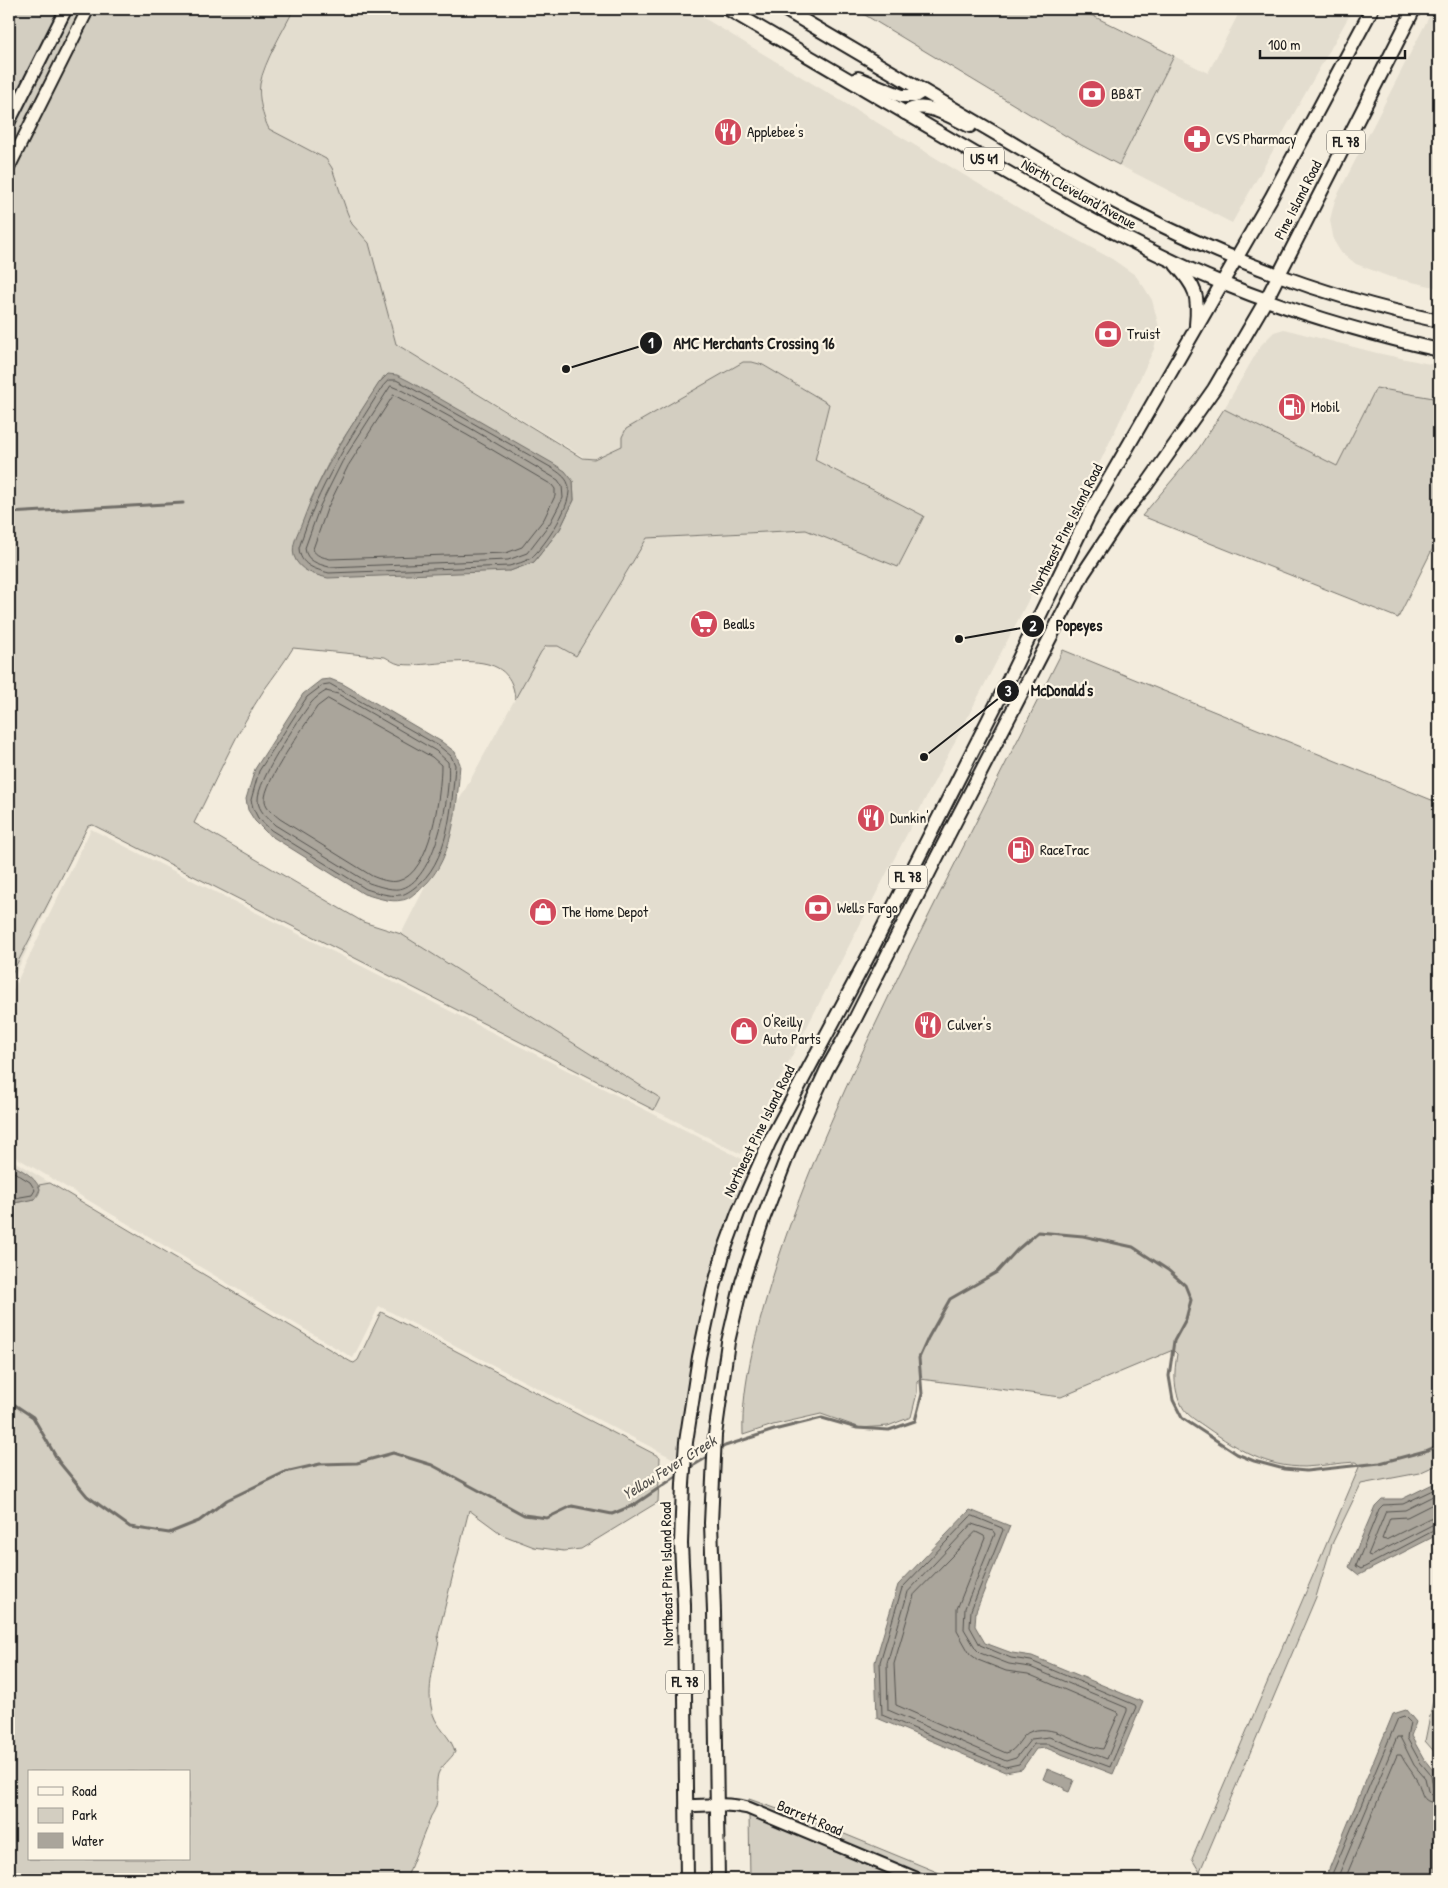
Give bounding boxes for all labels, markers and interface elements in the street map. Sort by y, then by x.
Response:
scale bar [1260,28,1406,60]
text: 100 m [1268,34,1301,55]
bank icon: BB&T [1077,79,1107,109]
place label: BB&T [1111,83,1142,104]
restaurant icon: Applebee's [713,117,743,147]
place label: Applebee's [747,121,804,142]
pharmacy icon: CVS Pharmacy [1182,124,1212,154]
place label: CVS Pharmacy [1216,128,1296,149]
road number: FL 78 [1327,130,1365,154]
road number: US 41 [964,148,1004,170]
street label: North Cleveland Avenue [1018,153,1141,234]
street label: Pine Island Road [1269,156,1327,243]
bank icon: Truist [1093,319,1123,349]
place label: Truist [1127,323,1161,344]
callout: AMC Merchants Crossing 16 [638,327,844,358]
text: 1 [648,332,654,353]
text: AMC Merchants Crossing 16 [673,332,835,355]
fuel station icon: Mobil [1277,392,1307,422]
place label: Mobil [1311,396,1340,417]
street label: Northeast Pine Island Road [1023,460,1108,598]
supermarket icon: Bealls [689,609,719,639]
callout: Popeyes [1020,610,1112,641]
place label: Bealls [723,613,755,634]
text: Popeyes [1056,614,1103,637]
text: 2 [1029,615,1037,636]
callout: McDonald's [996,675,1103,706]
text: McDonald's [1031,679,1094,701]
text: 3 [1005,680,1012,701]
restaurant icon: Dunkin' [856,803,886,833]
place label: Dunkin' [890,807,929,828]
fuel station icon: RaceTrac [1006,835,1036,865]
place label: RaceTrac [1040,839,1089,860]
road number: FL 78 [889,866,927,889]
bank icon: Wells Fargo [803,893,833,923]
shop icon: The Home Depot [528,897,558,927]
place label: Wells Fargo [837,897,898,918]
place label: The Home Depot [562,901,649,922]
restaurant icon: Culver's [913,1010,943,1040]
place label: O'Reilly Auto Parts [763,1011,821,1049]
place label: Culver's [947,1014,991,1035]
shop icon: O'Reilly Auto Parts [729,1016,759,1046]
street label: Northeast Pine Island Road [718,1061,800,1200]
water label: Yellow Fever Creek [618,1429,721,1505]
street label: Northeast Pine Island Road [655,1502,678,1646]
road number: FL 78 [666,1670,704,1694]
legend [28,1770,190,1860]
text: Road [72,1780,97,1801]
street label: Barrett Road [774,1794,846,1841]
text: Park [72,1804,97,1825]
text: Water [72,1830,104,1851]

